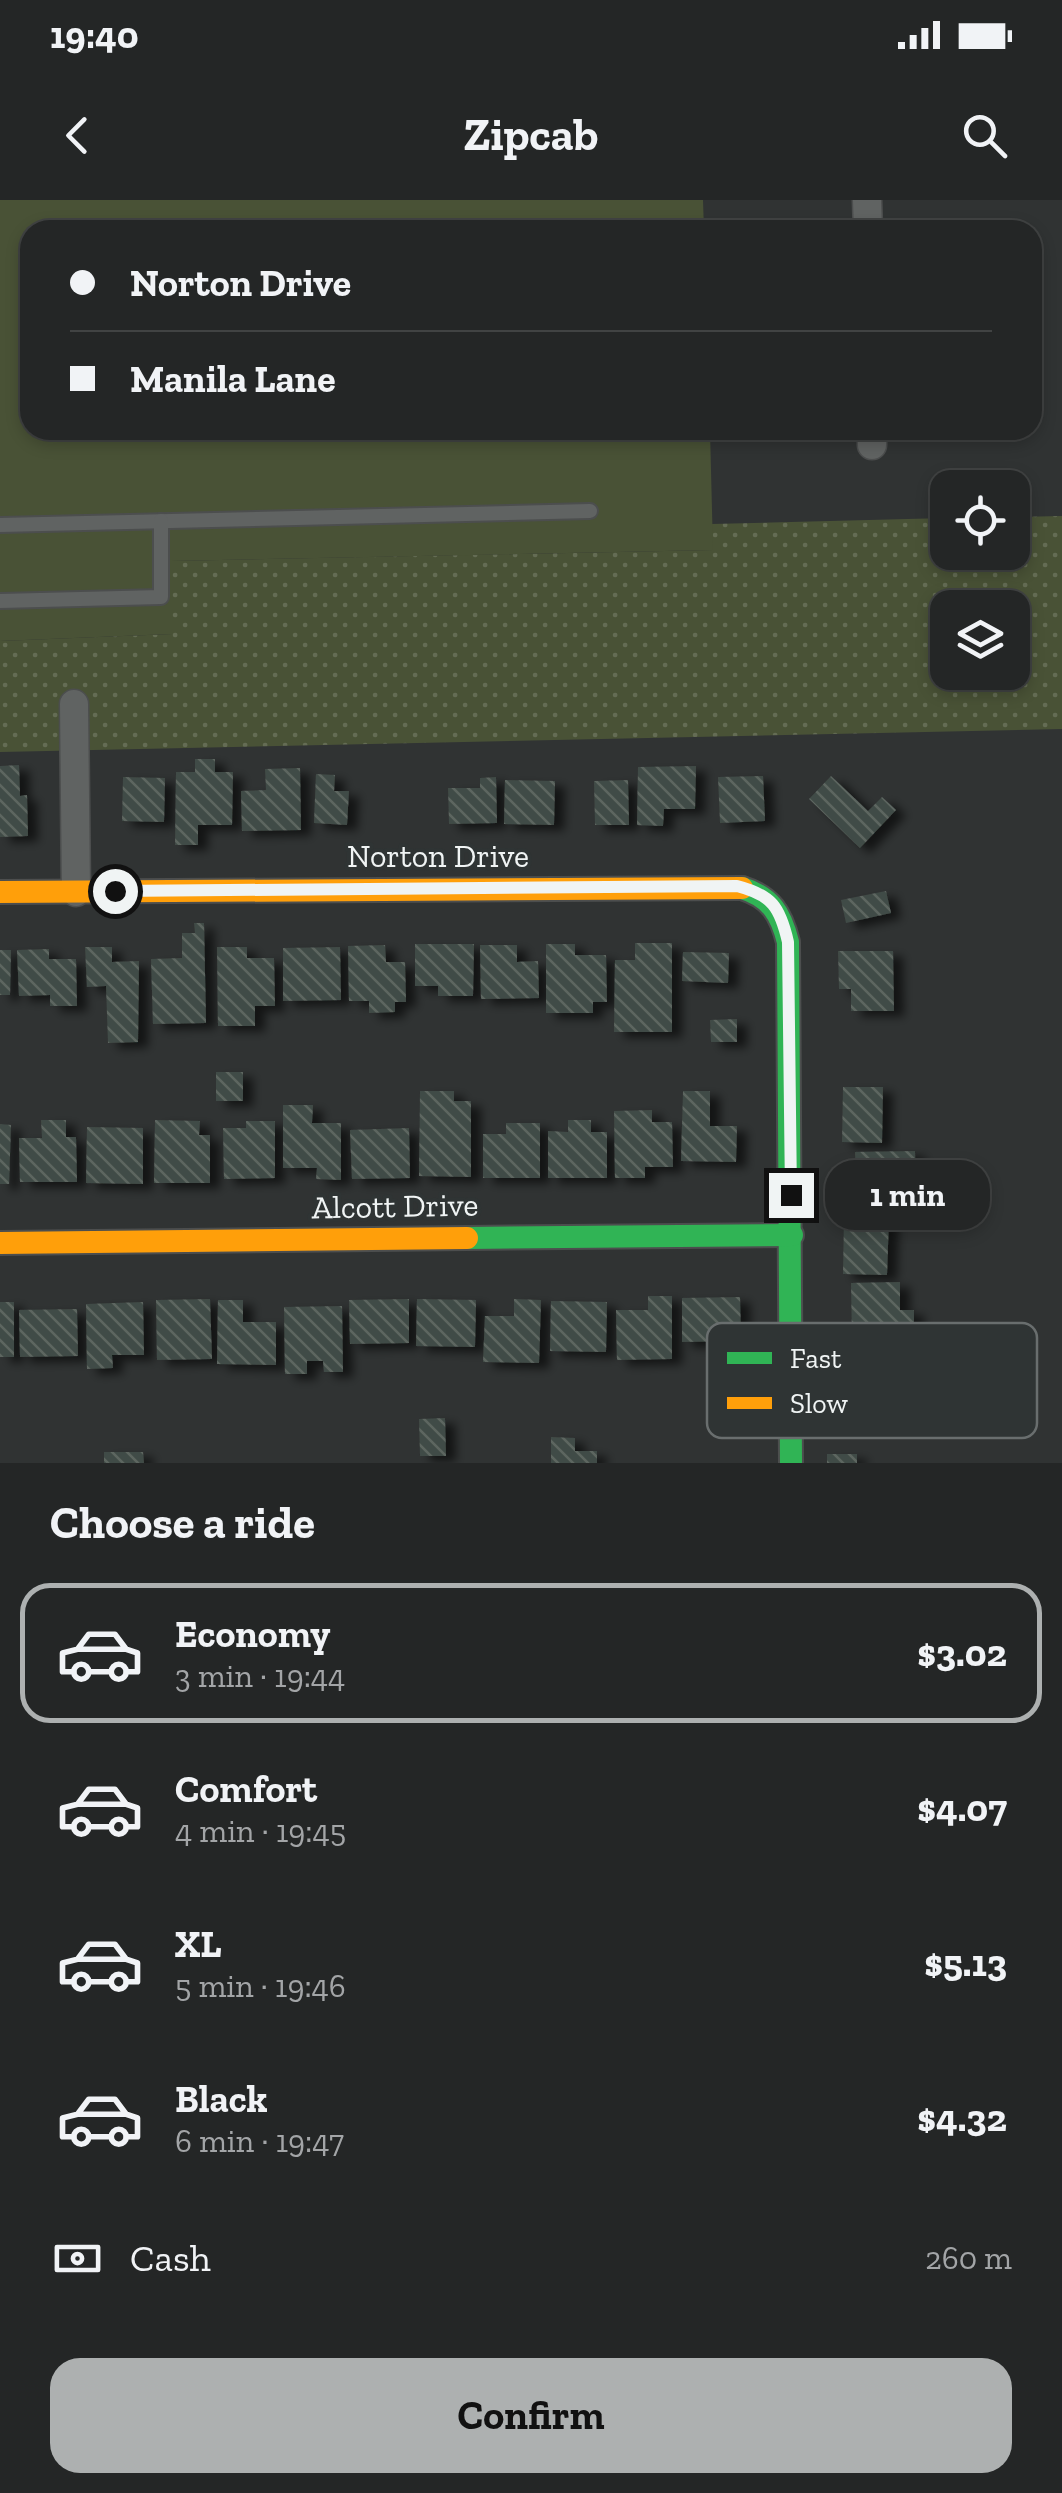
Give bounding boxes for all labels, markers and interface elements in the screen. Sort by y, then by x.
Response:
text: 19:40 [50,12,139,58]
icon: back [50,108,105,163]
text: Zipcab [464,108,598,162]
icon: search [957,108,1012,163]
text: Norton Drive [130,260,351,306]
text: Manila Lane [130,356,336,402]
map controls [930,470,1030,690]
button: locate [930,470,1030,570]
button: layers [930,590,1030,690]
street label: Norton Drive [347,837,529,875]
route start [93,869,138,914]
callout: 1 min [826,1160,991,1230]
route end [769,1173,814,1218]
text: 1 min [870,1176,945,1214]
street label: Alcott Drive [311,1186,479,1226]
legend [707,1323,1037,1438]
text: Fast [790,1342,842,1375]
text: Slow [790,1387,848,1420]
text: Choose a ride [50,1496,315,1550]
icon: car [55,1608,145,1698]
text: Economy [175,1611,330,1657]
text: $3.02 [917,1630,1007,1676]
text: 3 min · 19:44 [175,1657,345,1695]
icon: car [55,1763,145,1853]
text: Comfort [175,1766,317,1812]
text: $4.07 [917,1785,1007,1831]
text: 4 min · 19:45 [175,1812,346,1850]
icon: car [55,1918,145,2008]
text: XL [175,1921,222,1967]
text: $5.13 [924,1940,1007,1986]
text: 5 min · 19:46 [175,1967,346,2005]
icon: car [55,2073,145,2163]
text: Black [175,2076,268,2122]
text: $4.32 [917,2095,1007,2141]
text: 6 min · 19:47 [175,2122,344,2160]
icon: cash [50,2231,105,2286]
text: Cash [130,2235,211,2281]
text: 260 m [925,2239,1012,2277]
button: Confirm [50,2358,1012,2473]

